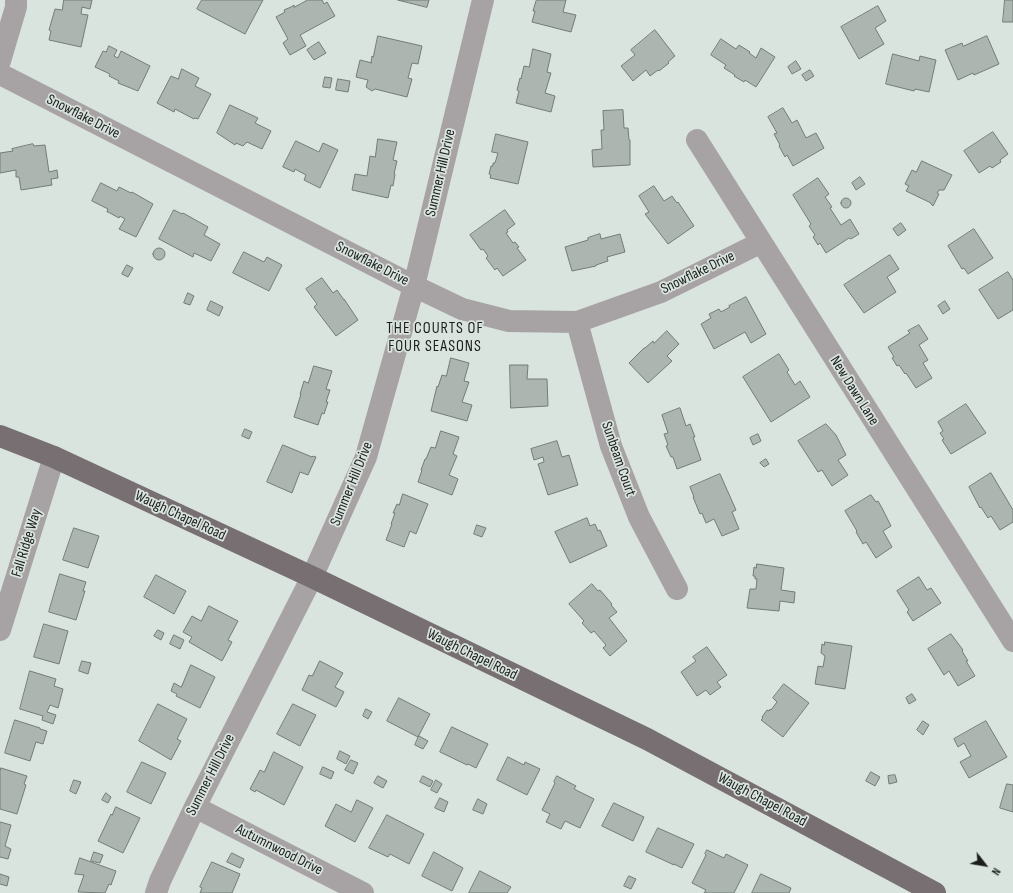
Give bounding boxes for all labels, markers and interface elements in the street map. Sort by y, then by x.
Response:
street label: Snowflake Drive [43,91,123,143]
street label: Summer Hill Drive [422,128,460,218]
street label: Snowflake Drive [332,238,412,290]
street label: Snowflake Drive [658,247,738,299]
district label: THE COURTS OF FOUR SEASONS [386,319,484,357]
street label: New Dawn Lane [826,353,882,429]
street label: Sunbeam Court [597,419,639,499]
street label: Summer Hill Drive [327,439,377,529]
street label: Waugh Chapel Road [132,487,228,545]
street label: Fall Ridge Way [8,507,46,579]
street label: Waugh Chapel Road [424,625,520,685]
street label: Summer Hill Drive [183,731,239,819]
street label: Waugh Chapel Road [714,769,810,831]
street label: Autumnwood Drive [232,820,326,880]
north arrow [965,845,1005,885]
text: N [989,866,1003,877]

